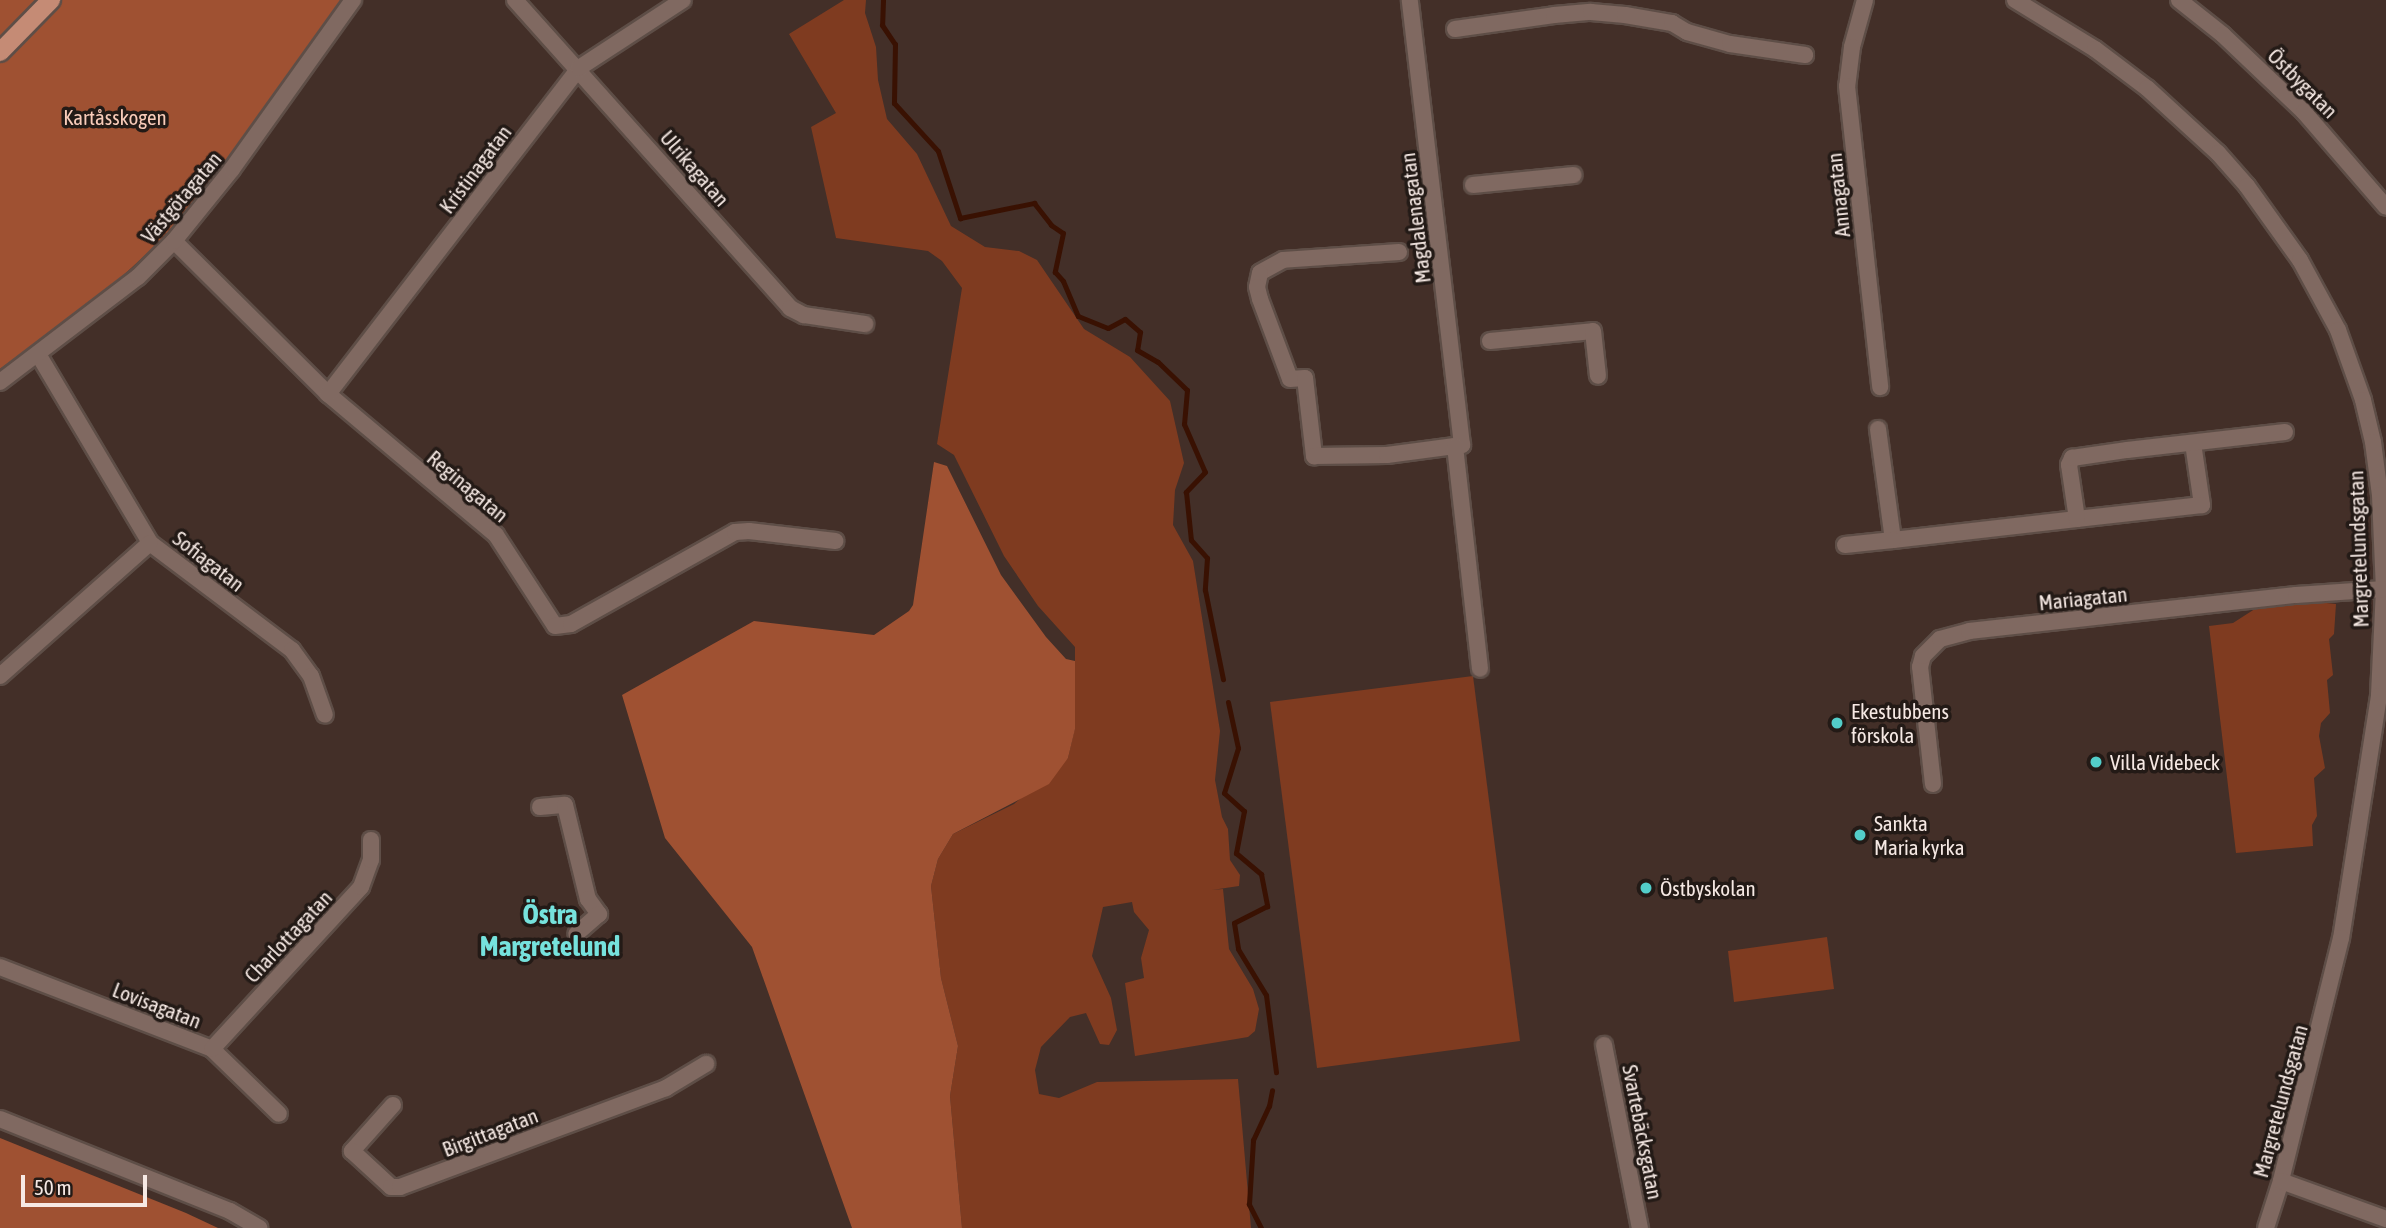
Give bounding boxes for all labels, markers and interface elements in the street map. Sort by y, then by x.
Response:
street label: Östbygatan [2263,43,2343,123]
park label: Kartåsskogen [63,104,167,130]
street label: Kristinagatan [434,120,516,218]
street label: Ulrikagatan [655,125,735,211]
street label: Västgötagatan [135,146,227,248]
street label: Magdalenagatan [1394,151,1436,285]
street label: Annagatan [1821,152,1855,238]
street label: Reginagatan [422,445,514,527]
street label: Margretelundsgatan [2343,470,2373,628]
street label: Sofiagatan [168,525,250,597]
street label: Mariagatan [2037,581,2129,615]
place label: Ekestubbens förskola [1851,698,1949,748]
marker: Ekestubbens förskola [1829,715,1845,731]
place label: Villa Videbeck [2110,749,2220,775]
marker: Villa Videbeck [2088,754,2104,770]
place label: Sankta Maria kyrka [1874,810,1965,860]
marker: Sankta Maria kyrka [1852,827,1868,843]
place label: Östbyskolan [1660,875,1756,901]
marker: Östbyskolan [1638,880,1654,896]
street label: Charlottagatan [239,885,337,987]
district label: Östra Margretelund [480,897,620,963]
street label: Lovisagatan [109,977,205,1033]
street label: Margretelundsgatan [2247,1022,2313,1180]
street label: Svartebäcksgatan [1618,1063,1668,1201]
street label: Birgittagatan [439,1102,541,1162]
scale bar [24,1162,150,1206]
text: 50 m [34,1175,72,1199]

